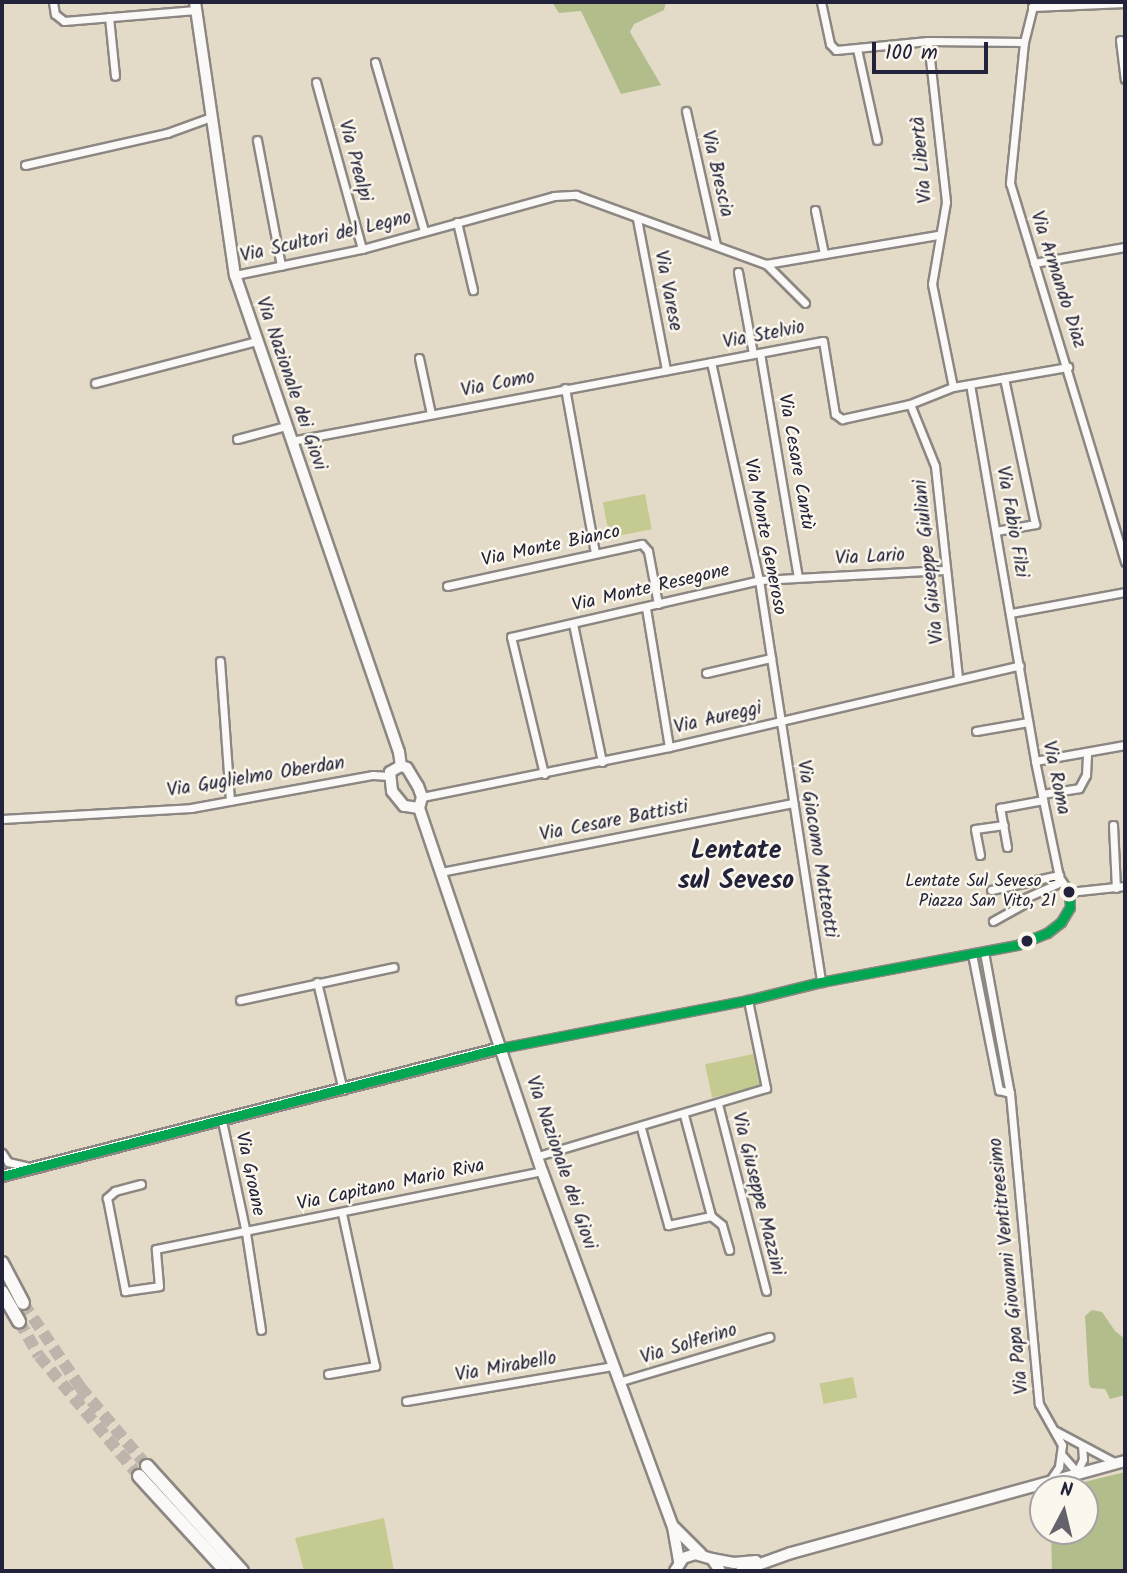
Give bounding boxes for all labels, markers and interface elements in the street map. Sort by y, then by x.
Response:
scale bar [875,28,990,72]
text: 100 m [885,37,938,70]
street label: Via Libertà [908,116,938,204]
street label: Via Prealpi [332,118,376,204]
street label: Via Brescia [695,129,737,219]
street label: Via Scultori del Legno [238,207,414,269]
street label: Via Armando Diaz [1024,209,1090,351]
street label: Via Varese [648,249,686,333]
street label: Via Nazionale dei Giovi [250,294,330,474]
street label: Via Stelvio [721,317,807,355]
street label: Via Como [459,367,537,403]
street label: Via Cesare Cantù [772,392,818,532]
street label: Via Monte Generoso [738,457,790,617]
street label: Via Fabio Filzi [990,465,1032,579]
street label: Via Giuseppe Giuliani [910,479,950,645]
street label: Via Monte Bianco [480,521,622,573]
street label: Via Lario [835,545,905,571]
street label: Via Monte Resegone [570,560,732,618]
street label: Via Aureggi [672,698,764,740]
street label: Via Roma [1036,739,1074,817]
street label: Via Guglielmo Oberdan [166,753,346,803]
street label: Via Giacomo Matteotti [791,759,841,939]
street label: Via Cesare Battisti [538,796,690,848]
district label: Lentate sul Seveso [678,836,794,898]
place label: Lentate Sul Seveso - Piazza San Vito, 21 [905,872,1056,912]
marker: Lentate Sul Seveso - Piazza San Vito, 21 [1062,885,1076,899]
unlabelled marker [1020,934,1034,948]
street label: Via Nazionale dei Giovi [520,1073,600,1253]
street label: Via Giuseppe Mazzini [726,1110,788,1278]
street label: Via Groane [229,1130,269,1218]
street label: Via Papa Giovanni Ventitreesimo [985,1137,1035,1395]
street label: Via Capitano Mario Riva [295,1155,487,1217]
street label: Via Solferino [638,1320,740,1370]
street label: Via Mirabello [454,1348,558,1388]
north arrow [1029,1475,1099,1545]
text: N [1059,1476,1074,1507]

